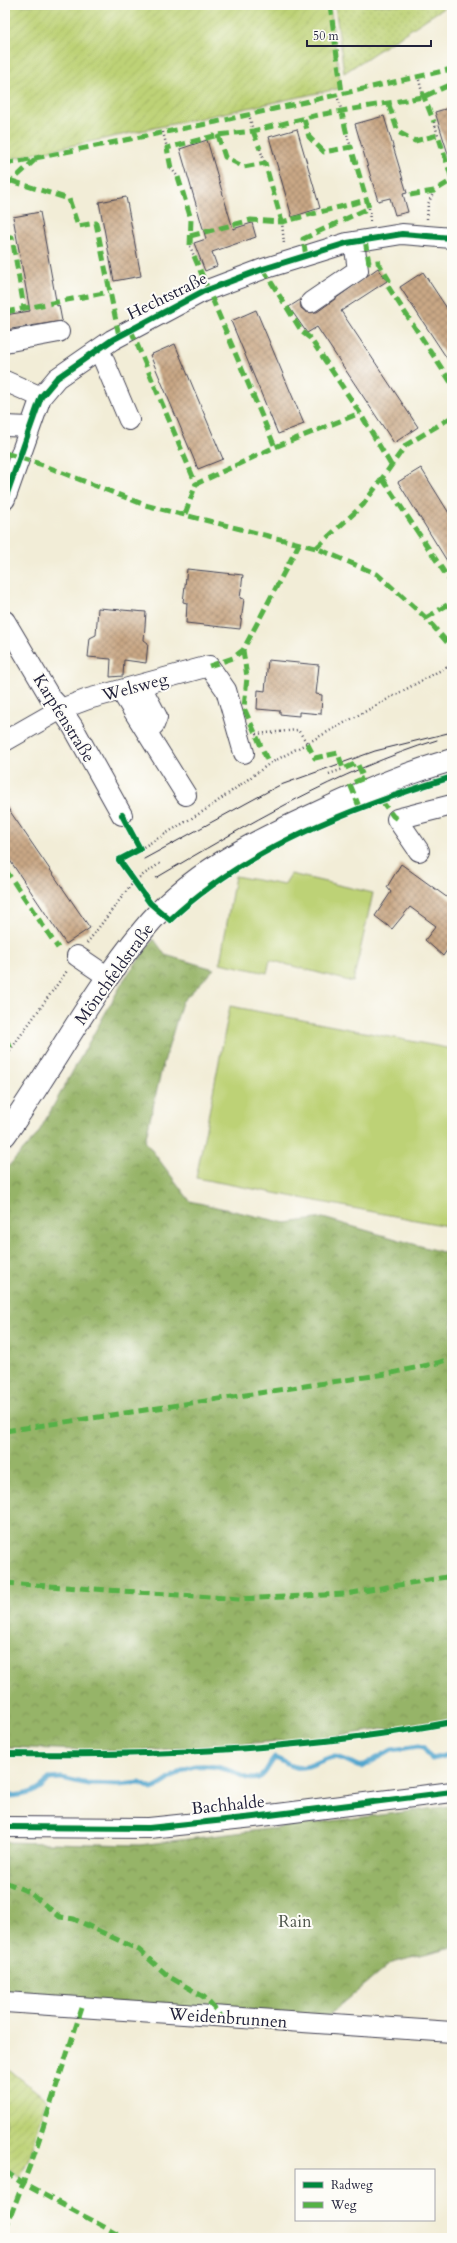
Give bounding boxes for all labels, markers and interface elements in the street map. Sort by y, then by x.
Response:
scale bar [307,22,431,48]
text: 50 m [313,28,340,44]
street label: Hechtstraße [123,267,211,325]
street label: Welsweg [99,667,171,707]
street label: Karpfenstraße [28,669,100,767]
street label: Mönchfeldstraße [69,918,159,1030]
street label: Bachhalde [190,1790,266,1820]
park label: Rain [278,1910,312,1933]
street label: Weidenbrunnen [167,2002,289,2034]
legend [295,2169,435,2221]
text: Radweg [331,2177,373,2193]
text: Weg [330,2197,357,2213]

